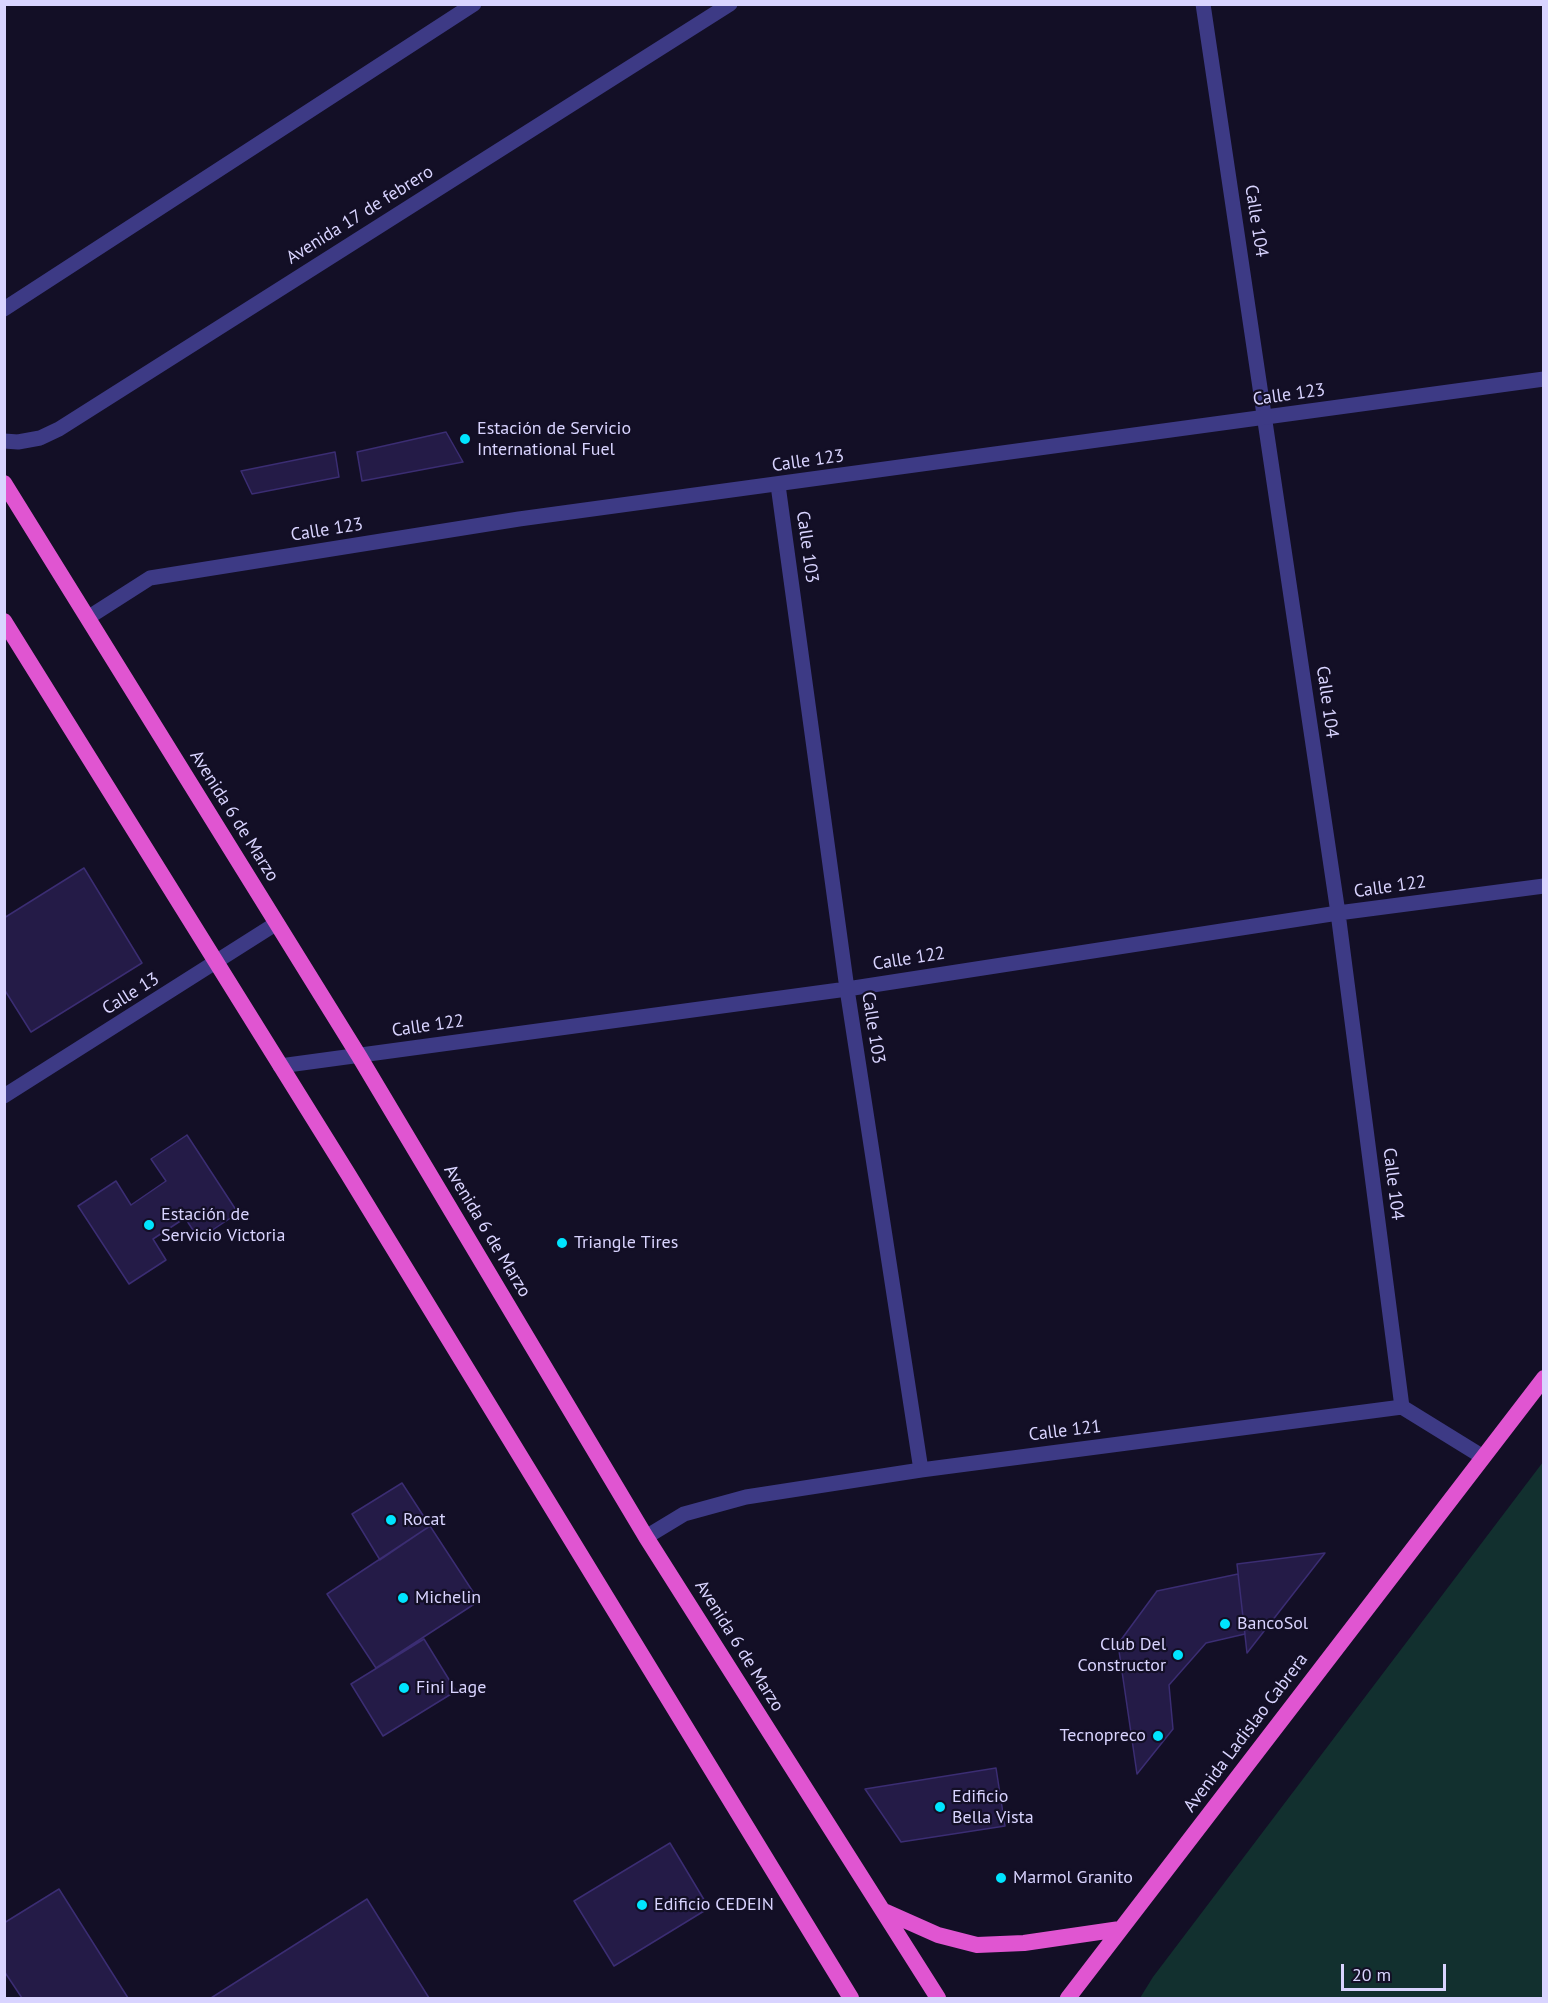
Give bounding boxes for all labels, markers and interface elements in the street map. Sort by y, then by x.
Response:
street label: Avenida 17 de febrero [283,161,437,269]
street label: Calle 104 [1240,183,1272,259]
street label: Calle 123 [1251,379,1327,411]
place label: Estación de Servicio International Fuel [477,418,631,460]
marker: Estación de Servicio International Fuel [458,432,472,446]
street label: Calle 123 [770,445,846,477]
street label: Calle 103 [791,509,823,585]
street label: Calle 123 [289,514,365,546]
street label: Calle 104 [1311,664,1343,740]
street label: Avenida 6 de Marzo [185,746,283,886]
street label: Calle 122 [1352,871,1428,903]
street label: Calle 122 [871,943,947,975]
street label: Calle 13 [99,968,163,1020]
street label: Calle 103 [857,990,889,1066]
street label: Calle 122 [390,1010,466,1042]
street label: Calle 104 [1378,1147,1408,1221]
street label: Avenida 6 de Marzo [439,1161,535,1301]
place label: Estación de Servicio Victoria [161,1204,285,1246]
marker: Estación de Servicio Victoria [142,1218,156,1232]
place label: Triangle Tires [574,1232,678,1254]
marker: Triangle Tires [555,1236,569,1250]
street label: Calle 121 [1028,1416,1102,1446]
place label: Rocat [403,1509,446,1531]
marker: Rocat [384,1513,398,1527]
street label: Avenida 6 de Marzo [690,1576,788,1716]
place label: Michelin [415,1587,481,1609]
marker: Michelin [396,1591,410,1605]
place label: BancoSol [1237,1613,1308,1635]
marker: BancoSol [1218,1617,1232,1631]
place label: Club Del Constructor [1078,1634,1166,1676]
marker: Club Del Constructor [1171,1648,1185,1662]
street label: Avenida Ladislao Cabrera [1179,1649,1313,1817]
place label: Fini Lage [416,1677,486,1699]
marker: Fini Lage [397,1681,411,1695]
place label: Tecnopreco [1060,1725,1146,1747]
marker: Tecnopreco [1151,1729,1165,1743]
place label: Edificio Bella Vista [952,1786,1034,1828]
marker: Edificio Bella Vista [933,1800,947,1814]
place label: Marmol Granito [1013,1867,1133,1889]
marker: Marmol Granito [994,1871,1008,1885]
place label: Edificio CEDEIN [654,1894,774,1916]
marker: Edificio CEDEIN [635,1898,649,1912]
scale bar [1344,1952,1449,1990]
text: 20 m [1352,1963,1391,1986]

